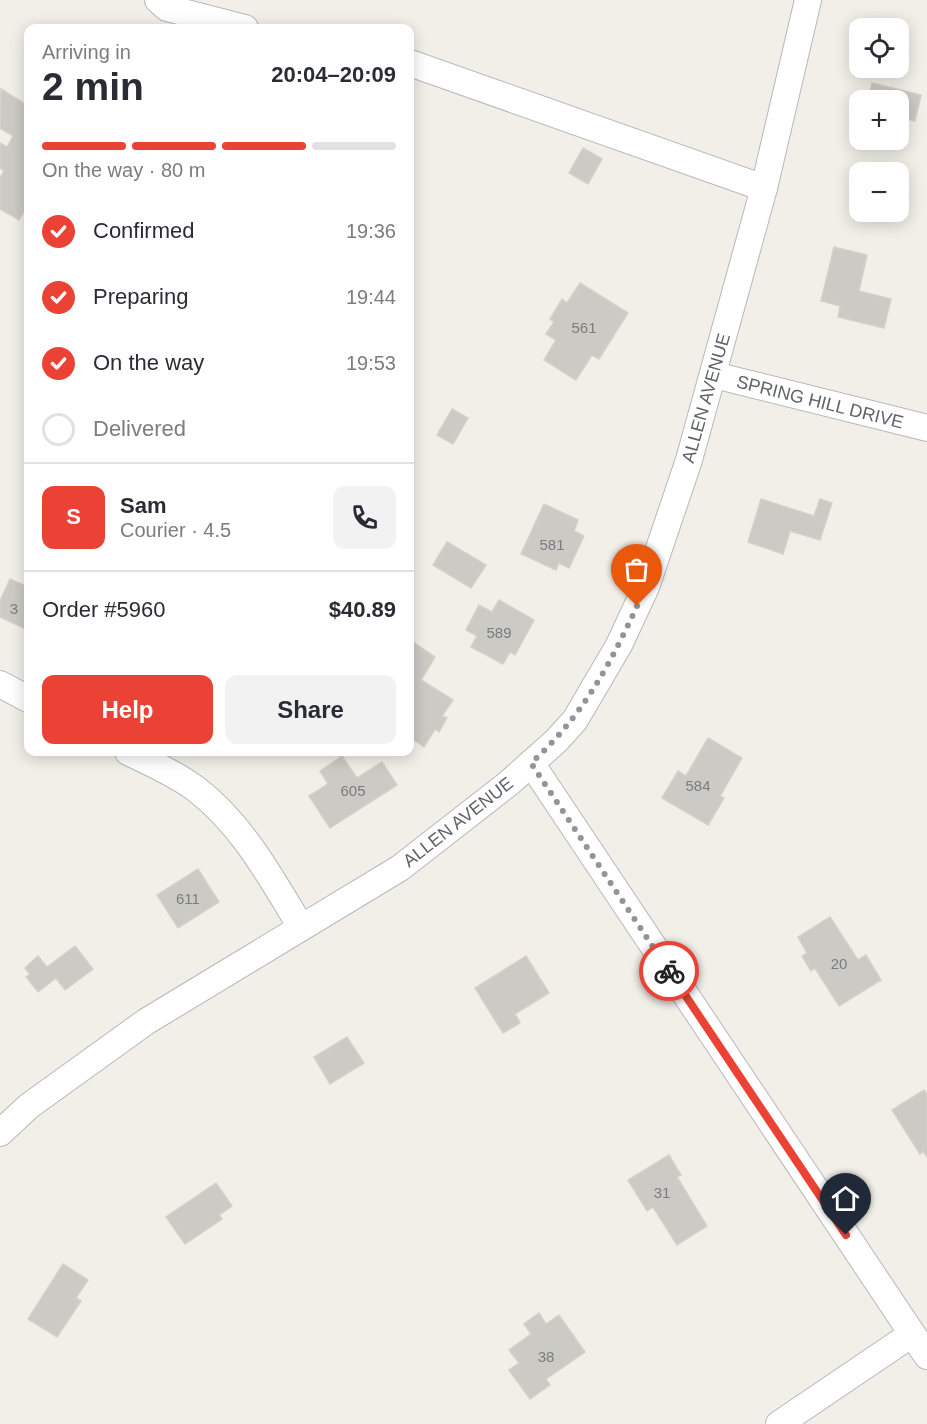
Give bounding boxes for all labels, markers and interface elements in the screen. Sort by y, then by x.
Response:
map controls [849,18,909,222]
button: locate [849,18,909,78]
text: Arriving in [42,41,131,63]
text: 20:04–20:09 [271,62,396,87]
text: 2 min [42,65,144,108]
button: + [849,90,909,150]
text: On the way · 80 m [42,159,205,181]
button: − [849,162,909,222]
icon: check [42,215,75,248]
text: Confirmed [93,218,194,243]
text: 19:36 [346,220,396,242]
icon: check [42,281,75,314]
text: Preparing [93,284,188,309]
text: 19:44 [346,286,396,308]
house number: 561 [571,319,597,336]
street label: ALLEN AVENUE [678,331,734,465]
icon: check [42,347,75,380]
text: On the way [93,350,204,375]
text: 19:53 [346,352,396,374]
street label: SPRING HILL DRIVE [734,372,906,432]
text: Delivered [93,416,186,441]
button: phone [333,486,396,549]
text: Sam [120,493,166,518]
text: S [66,504,81,529]
text: Courier · 4.5 [120,519,231,541]
house number: 581 [539,536,565,553]
pin [611,544,662,606]
icon: bag [620,553,653,586]
text: Order #5960 [42,597,166,622]
text: $40.89 [329,597,396,622]
house number: 3 [10,600,18,617]
house number: 589 [486,624,512,641]
button: Help [42,675,213,744]
button: Share [225,675,396,744]
street label: ALLEN AVENUE [399,773,517,871]
house number: 584 [685,777,711,794]
house number: 605 [340,782,366,799]
house number: 611 [176,890,200,907]
courier [639,941,699,1001]
icon: bike [653,955,686,988]
house number: 20 [831,955,847,972]
pin [820,1173,871,1235]
icon: home [829,1182,862,1215]
house number: 31 [654,1184,670,1201]
house number: 38 [538,1348,554,1365]

